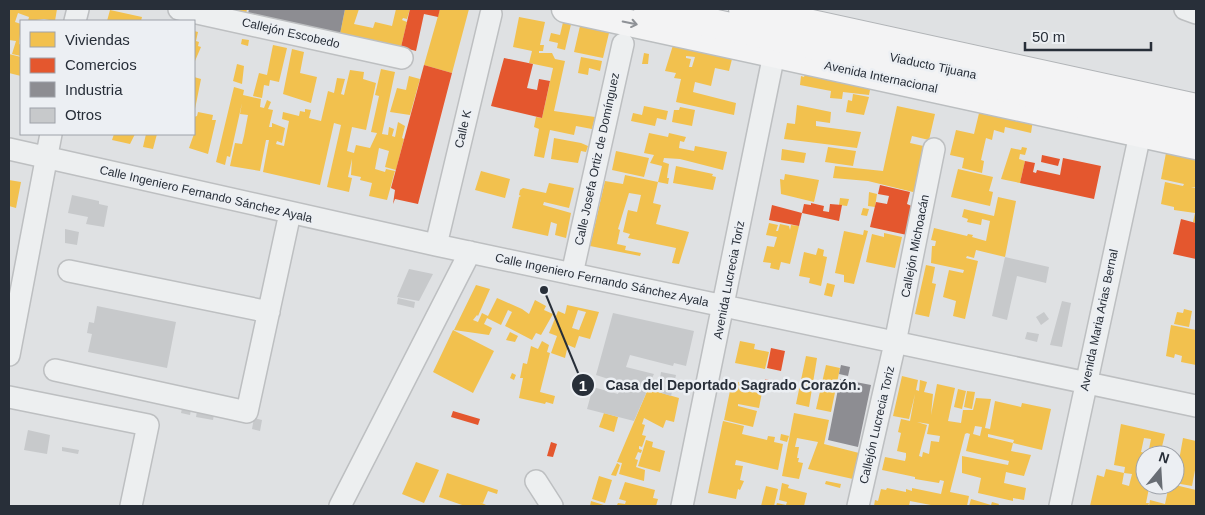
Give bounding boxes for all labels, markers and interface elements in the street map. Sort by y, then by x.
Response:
street label: Callejón Escobedo [241,15,342,51]
one-way arrow [622,18,638,28]
legend [20,20,195,135]
scale bar [1025,20,1151,52]
text: 50 m [1032,28,1065,45]
text: Viviendas [65,31,130,48]
street label: Viaducto Tijuana [888,50,978,82]
text: Comercios [65,56,137,73]
street label: Avenida Internacional [823,58,939,96]
street label: Calle Josefa Ortiz de Domínguez [572,71,622,247]
text: Industria [65,81,123,98]
text: Otros [65,106,102,123]
street label: Calle K [452,109,474,149]
street label: Calle Ingeniero Fernando Sánchez Ayala [98,163,314,225]
street label: Callejón Michoacán [898,193,932,299]
street label: Avenida Lucrecia Toriz [711,220,747,340]
street label: Avenida Maria Arias Bernal [1077,248,1121,392]
street label: Calle Ingeniero Fernando Sánchez Ayala [494,250,710,310]
street label: Callejón Lucrecia Toriz [857,365,897,485]
callout: Casa del Deportado Sagrado Corazón. [571,371,871,400]
text: 1 [579,377,587,394]
text: Casa del Deportado Sagrado Corazón. [605,377,861,393]
north arrow [1135,445,1185,495]
text: N [1157,448,1171,467]

